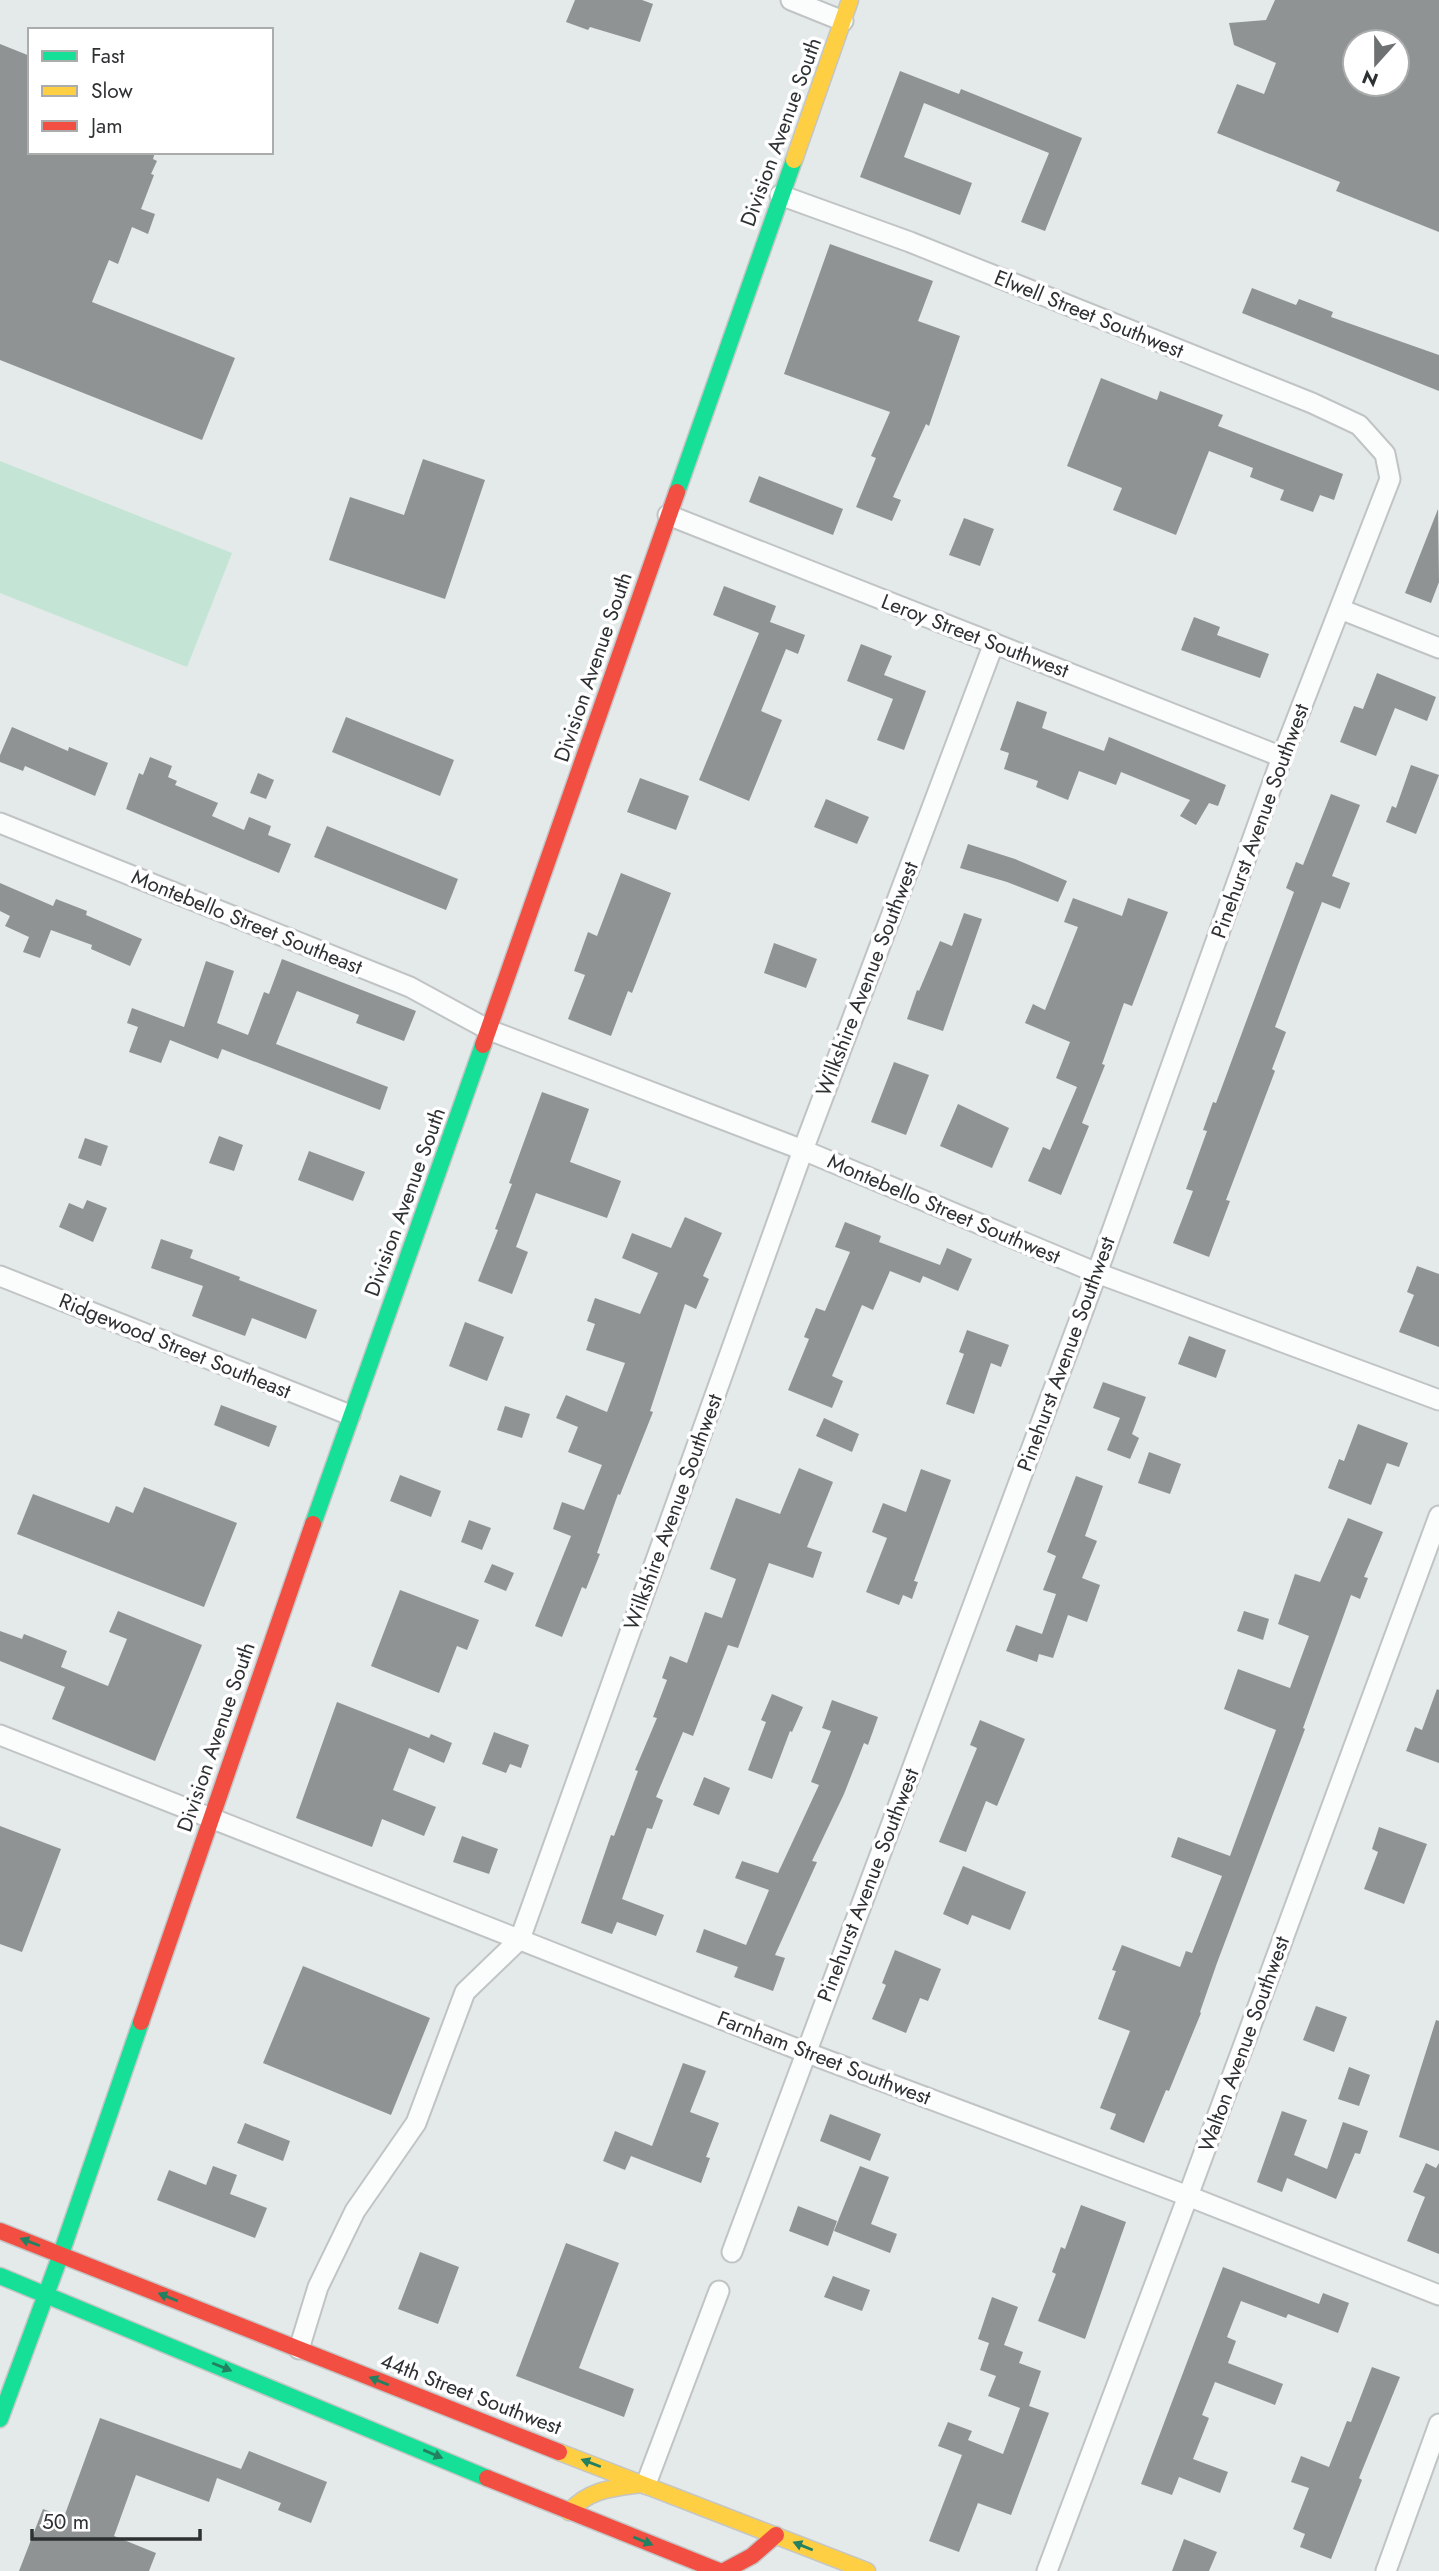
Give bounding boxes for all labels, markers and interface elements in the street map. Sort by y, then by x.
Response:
legend [28,28,273,154]
north arrow [1341,28,1411,98]
street label: Division Avenue South [733,33,829,231]
text: Fast [91,41,124,71]
text: N [1358,63,1382,94]
text: Slow [91,76,133,106]
text: Jam [88,111,123,141]
street label: Elwell Street Southwest [990,262,1188,366]
street label: Division Avenue South [546,568,640,766]
street label: Leroy Street Southwest [877,586,1073,686]
street label: Pinehurst Avenue Southwest [1204,699,1316,943]
street label: Wilkshire Avenue Southwest [808,857,926,1101]
street label: Montebello Street Southeast [127,862,367,982]
street label: Division Avenue South [357,1103,453,1301]
street label: Montebello Street Southwest [823,1146,1065,1272]
street label: Pinehurst Avenue Southwest [1010,1232,1122,1476]
street label: Ridgewood Street Southeast [55,1286,295,1406]
street label: Wilkshire Avenue Southwest [616,1390,730,1634]
street label: Division Avenue South [169,1638,263,1836]
street label: Pinehurst Avenue Southwest [810,1764,926,2006]
street label: Walton Avenue Southwest [1191,1932,1297,2156]
street label: Farnham Street Southwest [713,2003,935,2113]
one-way arrow [20,2237,41,2248]
one-way arrow [157,2291,178,2302]
street label: 44th Street Southwest [376,2346,566,2442]
one-way arrow [212,2362,233,2373]
one-way arrow [368,2376,389,2387]
one-way arrow [422,2449,443,2460]
one-way arrow [581,2457,602,2468]
scale bar [32,2498,200,2542]
text: 50 m [42,2507,89,2537]
one-way arrow [633,2536,654,2547]
one-way arrow [792,2540,813,2551]

